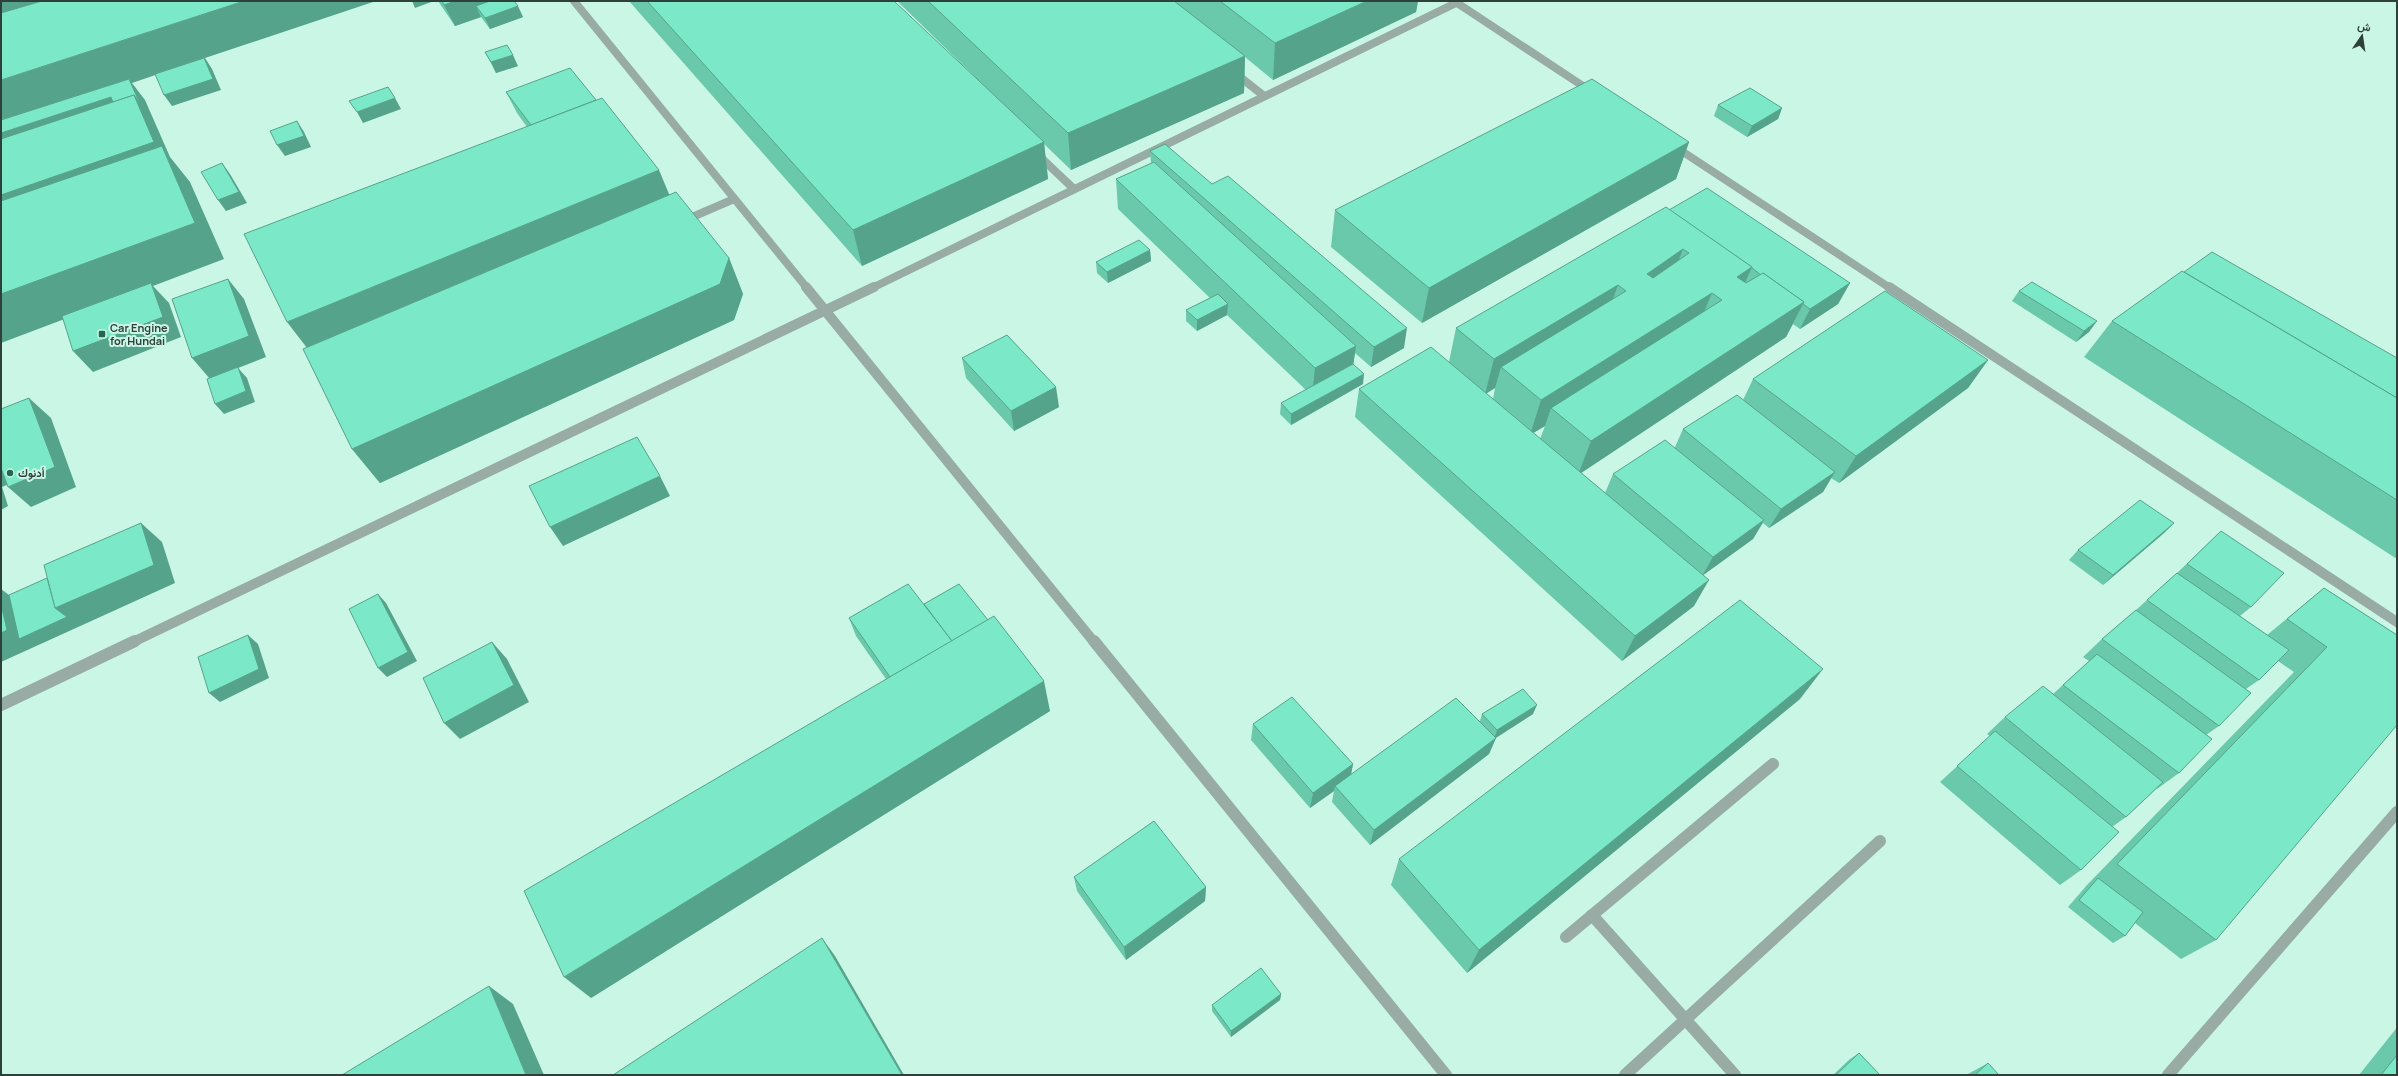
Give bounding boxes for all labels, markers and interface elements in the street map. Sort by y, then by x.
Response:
north arrow [2342,16,2382,56]
text: ش [2356,17,2372,35]
place label: Car Engine for Hundai [110,320,168,348]
marker: Car Engine for Hundai [97,329,107,339]
place label: أدنوك [18,465,45,480]
marker: أدنوك [5,468,15,478]

